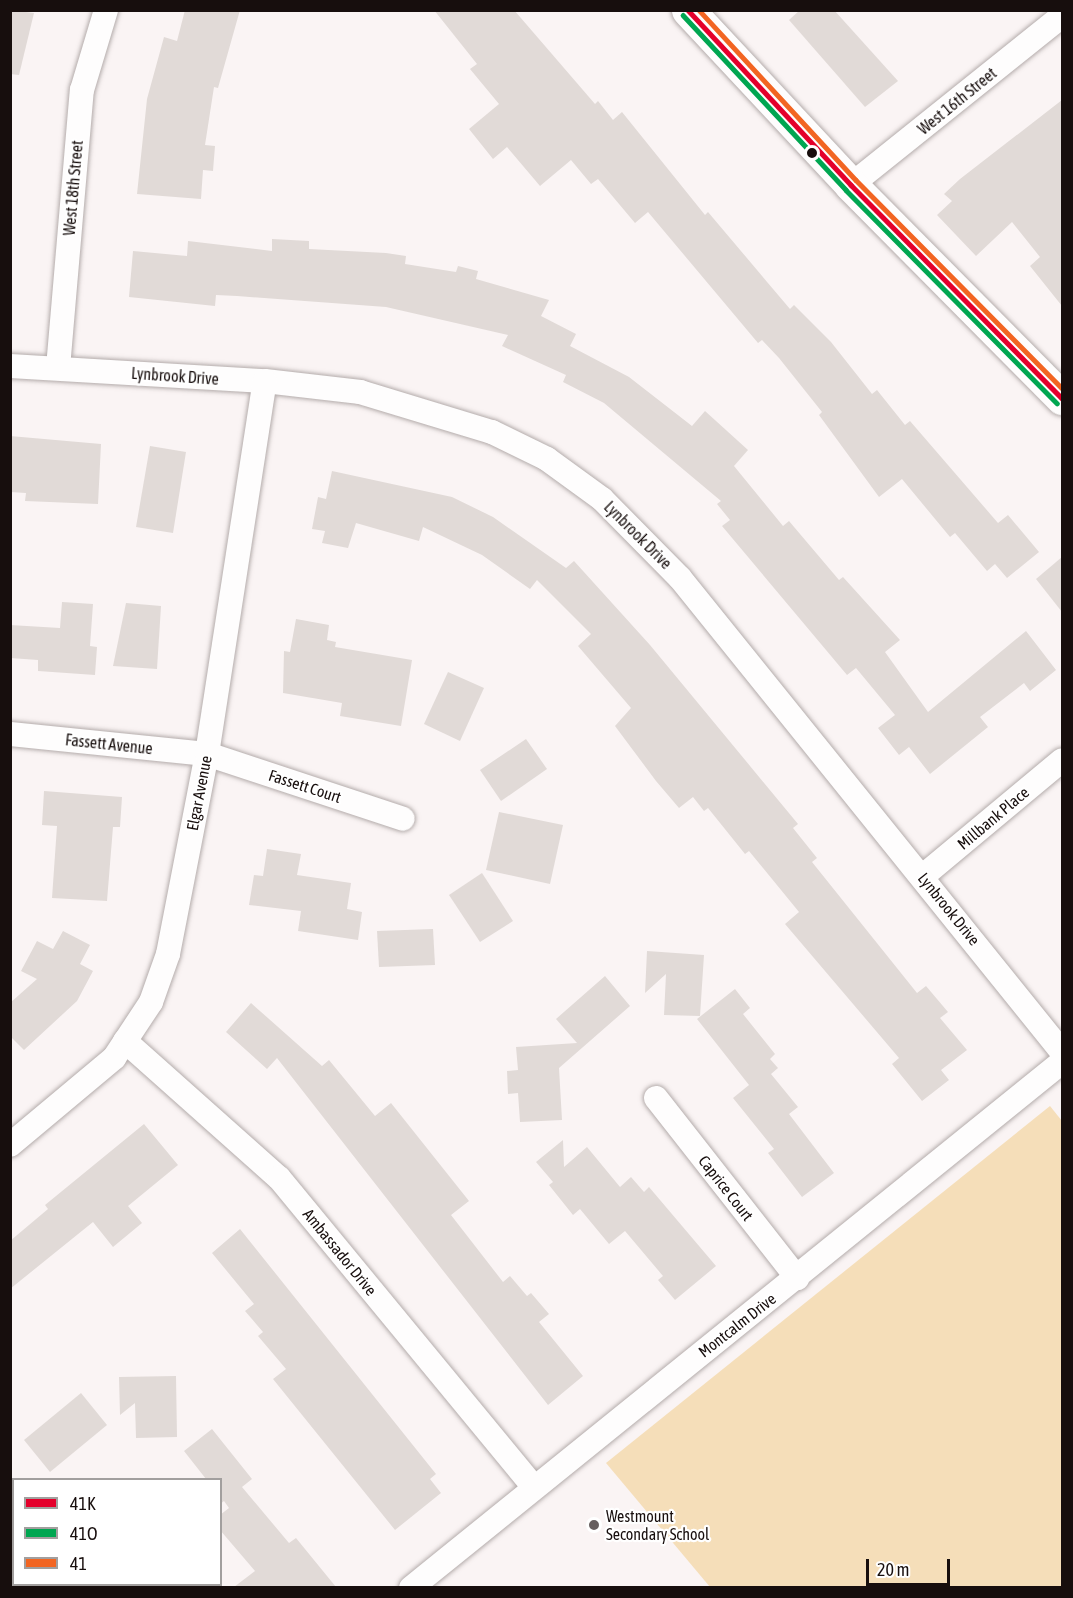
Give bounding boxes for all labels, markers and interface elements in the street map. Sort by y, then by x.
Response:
street label: West 16th Street [914,63,1000,139]
street label: West 18th Street [59,140,87,236]
unlabelled marker [806,147,818,159]
street label: Lynbrook Drive [131,363,219,389]
street label: Lynbrook Drive [600,497,676,573]
street label: Fassett Avenue [64,730,154,758]
street label: Elgar Avenue [182,754,216,832]
street label: Fassett Court [266,765,344,807]
street label: Millbank Place [953,782,1033,854]
street label: Lynbrook Drive [914,869,984,949]
street label: Caprice Court [695,1152,757,1224]
street label: Ambassador Drive [299,1205,381,1299]
street label: Montcalm Drive [695,1289,779,1361]
legend [12,1478,222,1586]
text: 41K [70,1493,96,1514]
place label: Westmount Secondary School [606,1506,709,1544]
marker: Westmount Secondary School [587,1518,601,1532]
text: 41O [70,1523,97,1544]
scale bar [869,1547,953,1585]
text: 41 [70,1553,87,1574]
text: 20 m [877,1559,909,1580]

